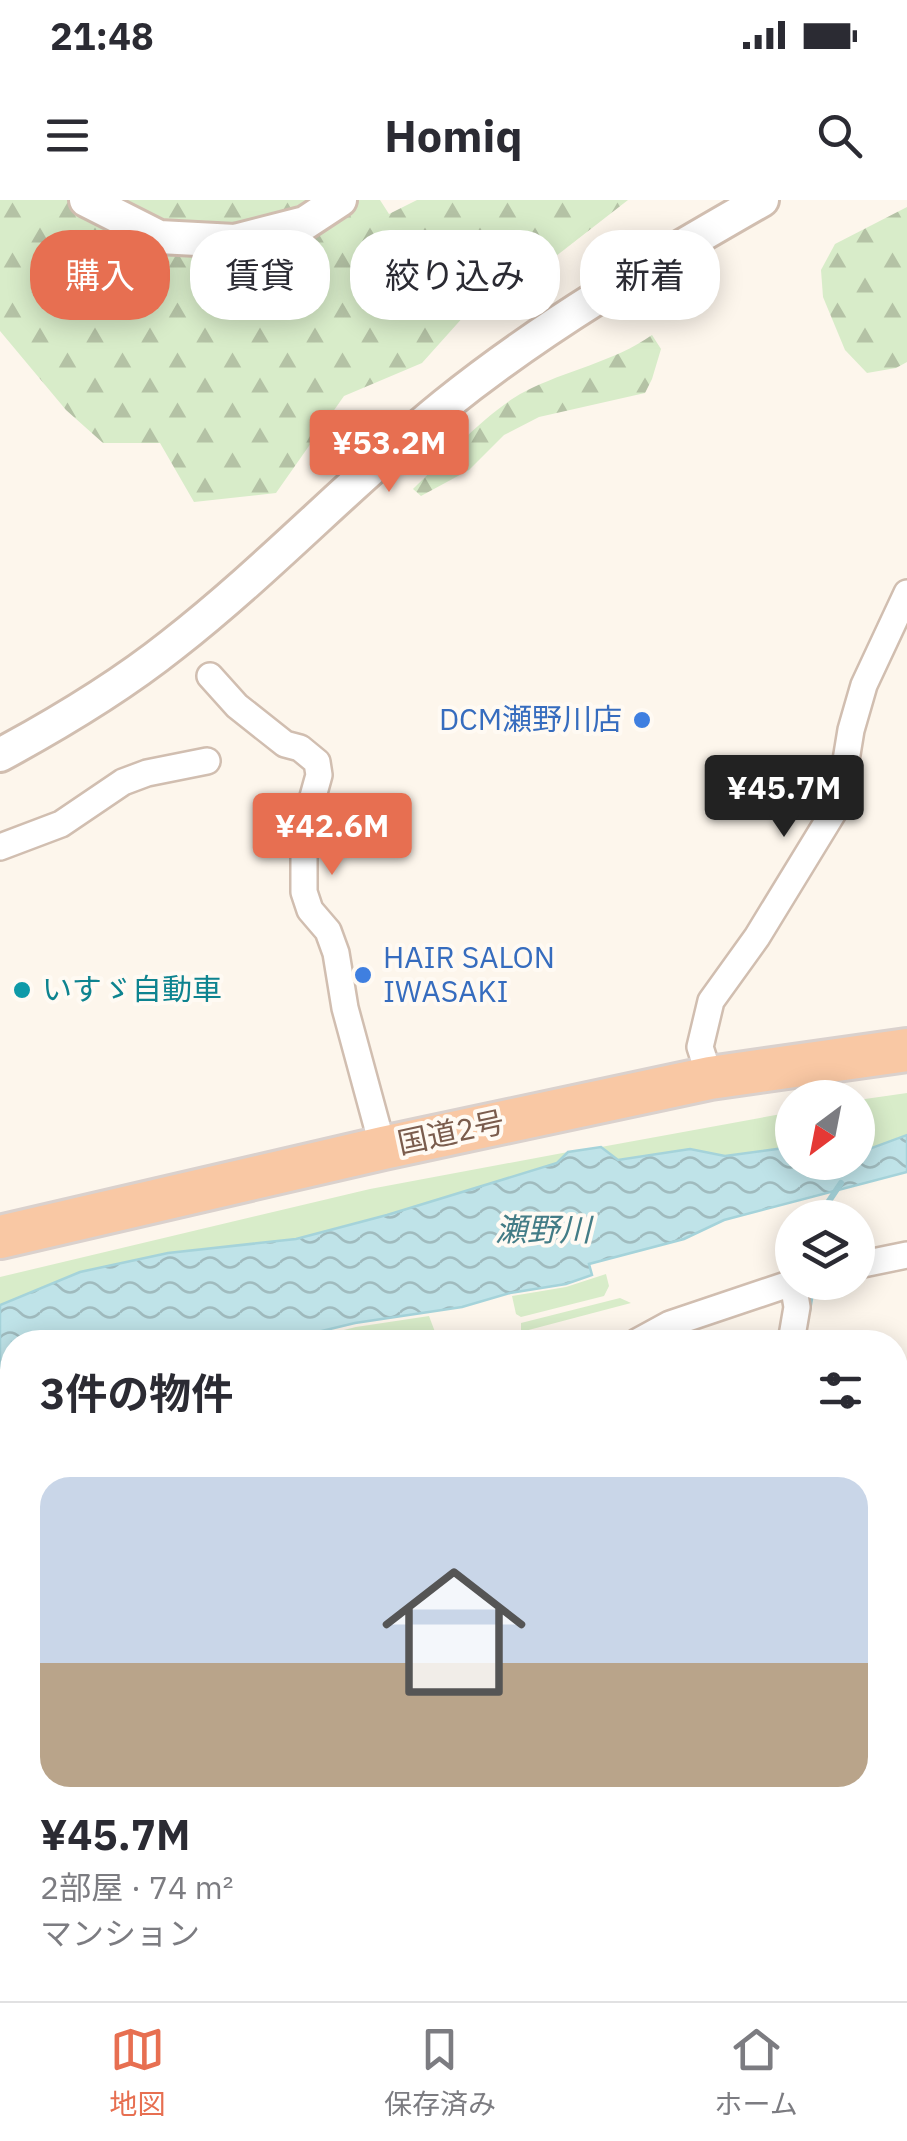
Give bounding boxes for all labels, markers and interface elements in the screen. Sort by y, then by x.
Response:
text: 21:48 [50,11,154,60]
text: Homiq [384,106,523,164]
icon: menu [40,108,95,163]
icon: search [812,108,867,163]
chip: 購入 [30,230,170,320]
chip: 賃貸 [190,230,330,320]
chip: 絞り込み [350,230,560,320]
chip: 新着 [580,230,720,320]
pin: ¥53.2M [308,410,470,495]
text: ¥53.2M [332,421,446,463]
place label: DCM瀬野川店 [439,699,622,738]
marker: DCM瀬野川店 [631,709,653,731]
pin: ¥45.7M [703,755,865,840]
text: ¥45.7M [727,766,841,808]
pin: ¥42.6M [251,793,413,878]
text: ¥42.6M [275,804,389,846]
place label: HAIR SALON IWASAKI [383,937,555,1010]
marker: HAIR SALON IWASAKI [352,964,374,986]
place label: いすゞ自動車 [42,969,222,1008]
marker: いすゞ自動車 [11,979,33,1001]
north arrow [775,1080,875,1180]
map controls [775,1080,875,1300]
street label: 国道2号 [394,1101,508,1162]
button: layers [775,1200,875,1300]
water label: 瀬野川 [495,1208,594,1250]
icon: filters [813,1363,868,1418]
text: 3件の物件 [40,1366,233,1421]
icon: home [364,1542,544,1722]
text: ¥45.7M [40,1807,190,1862]
text: 2部屋 · 74 m² [40,1866,234,1908]
text: マンション [40,1912,200,1954]
tab: 地図 [109,2022,165,2122]
tab: 保存済み [384,2022,496,2122]
tab: ホーム [715,2022,798,2122]

